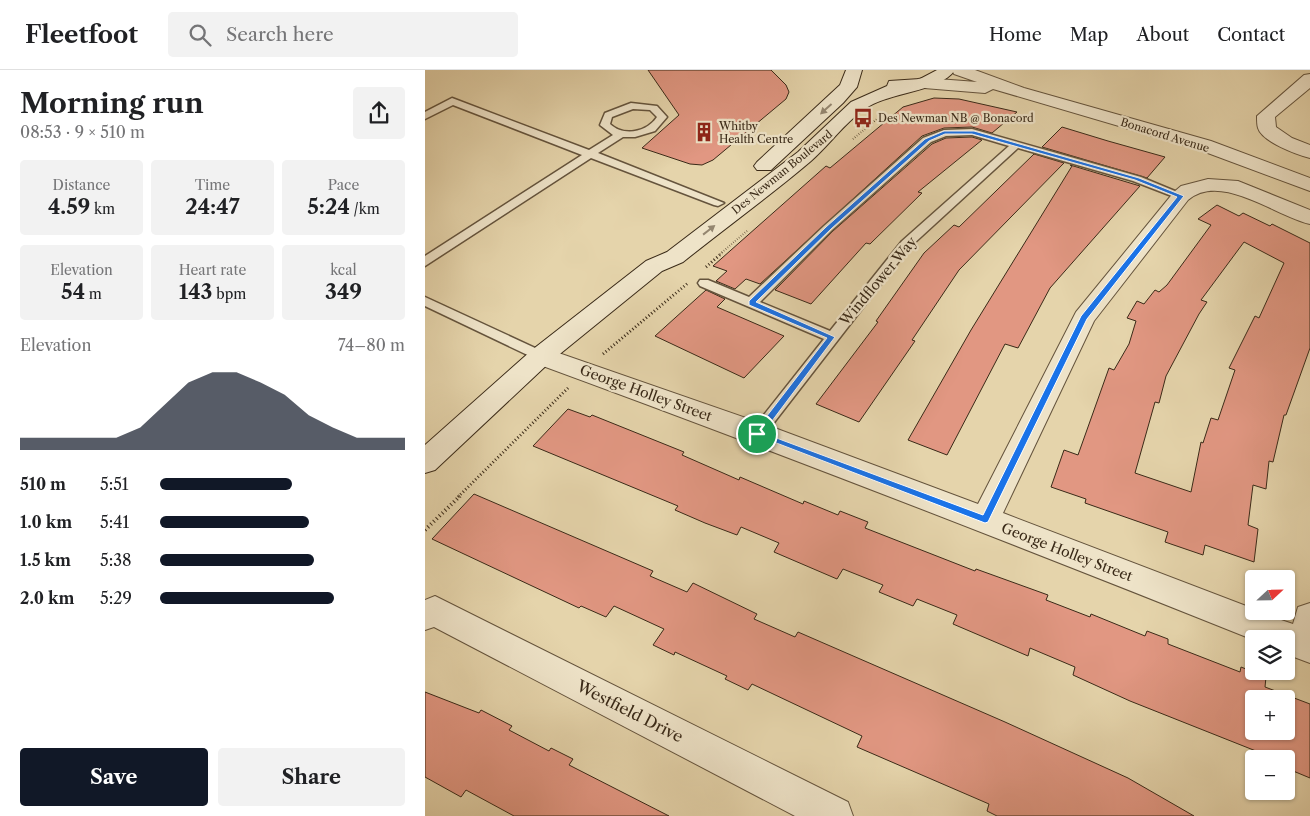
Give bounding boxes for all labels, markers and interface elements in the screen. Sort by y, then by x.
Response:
search box [168,12,518,57]
text: Fleetfoot [25,20,138,49]
icon: search [186,21,214,49]
text: Search here [226,23,334,46]
text: Home [989,24,1042,46]
text: Map [1070,24,1108,46]
text: About [1136,24,1189,46]
text: Contact [1217,24,1285,46]
text: Morning run [20,86,204,120]
button: share [353,87,405,139]
one-way arrow [821,103,833,115]
bus stop icon: Des Newman NB @ Bonacord [852,107,874,129]
place label: Des Newman NB @ Bonacord [878,111,1034,125]
street label: Bonacord Avenue [1119,115,1211,155]
place label: Whitby Health Centre [718,119,793,146]
building icon: Whitby Health Centre [693,121,715,143]
text: 08:53 · 9 × 510 m [20,122,145,142]
street label: Des Newman Boulevard [729,127,835,217]
text: Distance [53,176,110,194]
text: Time [195,176,230,194]
text: Pace [328,176,359,194]
text: 4.59 [48,194,90,219]
text: 24:47 [185,194,240,219]
text: 5:24 [307,194,350,219]
text: km [90,200,115,218]
text: /km [350,200,380,218]
one-way arrow [702,225,716,235]
street label: Windflower Way [835,233,921,330]
text: Elevation [50,261,113,279]
text: Heart rate [179,261,246,279]
text: kcal [330,261,357,279]
text: 54 [61,279,85,304]
text: 143 [179,279,212,304]
text: 349 [325,279,362,304]
text: m [85,285,102,303]
text: bpm [212,285,246,303]
text: Elevation [20,335,91,355]
text: 74–80 m [338,335,405,355]
street label: George Holley Street [577,361,715,425]
pin [736,413,778,455]
icon: arrive [743,420,771,448]
text: 510 m [20,474,66,494]
text: 5:51 [100,474,129,494]
text: 1.0 km [20,512,72,532]
text: 5:41 [100,512,129,532]
street label: George Holley Street [999,519,1135,585]
text: 1.5 km [20,550,71,570]
text: 5:38 [100,550,131,570]
north arrow [1245,570,1295,620]
map controls [1245,570,1295,800]
text: 2.0 km [20,588,74,608]
text: 5:29 [100,588,132,608]
button: layers [1245,630,1295,680]
street label: Westfield Drive [572,675,687,746]
button: + [1245,690,1295,740]
button: Save [20,748,208,806]
button: Share [218,748,405,806]
button: − [1245,750,1295,800]

